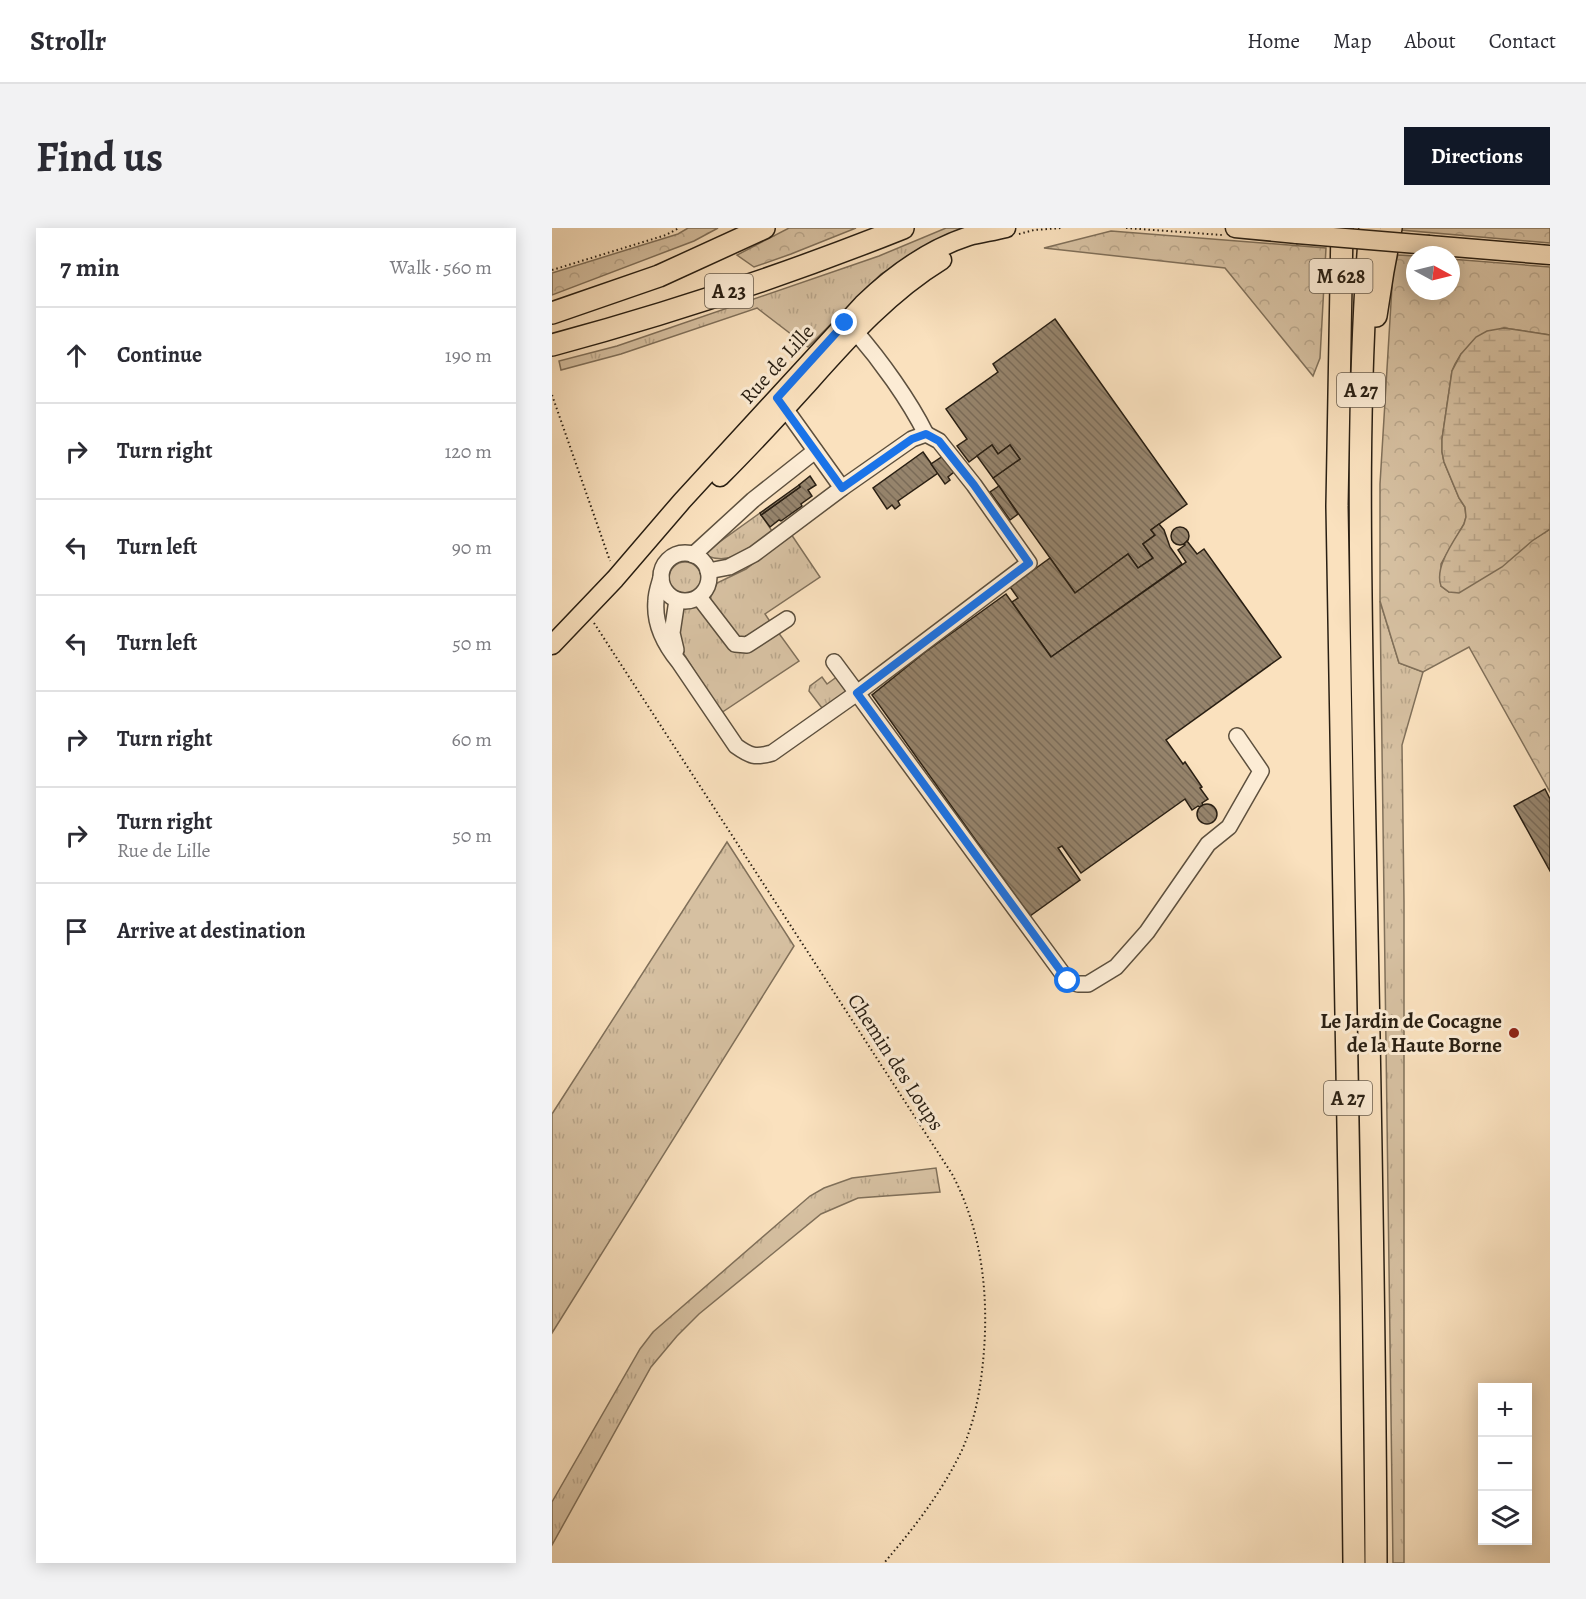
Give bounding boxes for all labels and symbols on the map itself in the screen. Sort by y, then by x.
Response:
north arrow [1406,246,1460,300]
road number: M 628 [1310,259,1372,293]
road number: A 23 [705,274,753,308]
route end [831,309,857,335]
street label: Rue de Lille [734,318,820,410]
road number: A 27 [1337,373,1385,407]
route start [1054,967,1080,993]
street label: Chemin des Loups [841,988,951,1136]
place label: Le Jardin de Cocagne de la Haute Borne [1320,1007,1502,1059]
marker: Le Jardin de Cocagne de la Haute Borne [1507,1026,1521,1040]
road number: A 27 [1324,1081,1372,1115]

